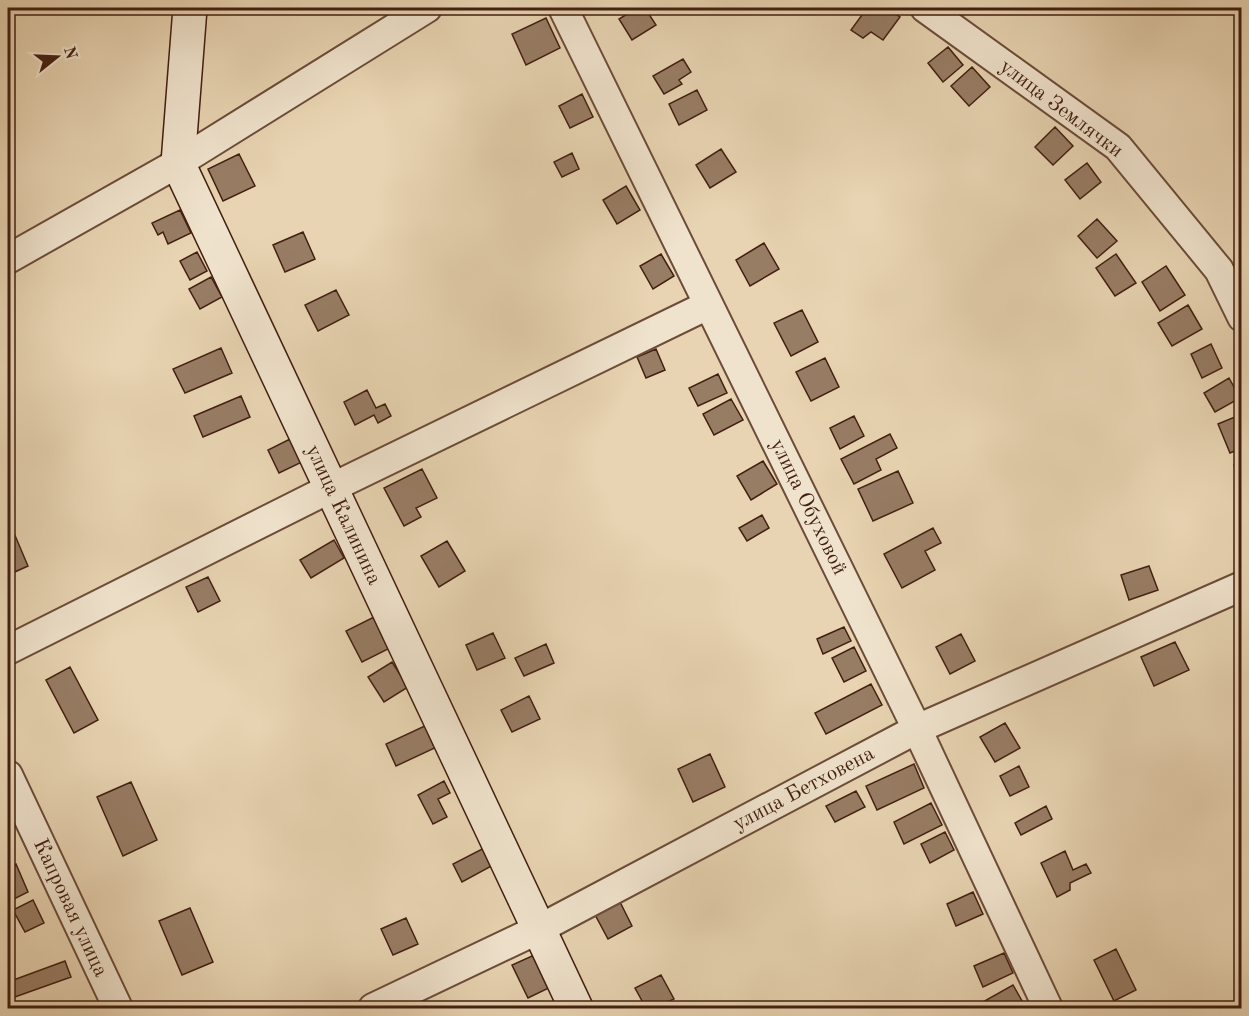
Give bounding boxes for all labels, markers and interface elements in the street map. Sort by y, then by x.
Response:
north arrow [27,27,87,87]
text: N [60,45,79,62]
street label: улица Землячки [995,56,1127,162]
street label: улица Обуховой [766,436,850,578]
street label: улица Калинина [301,442,385,588]
street label: улица Бетховена [730,743,878,835]
street label: Капровая улица [29,836,111,980]

